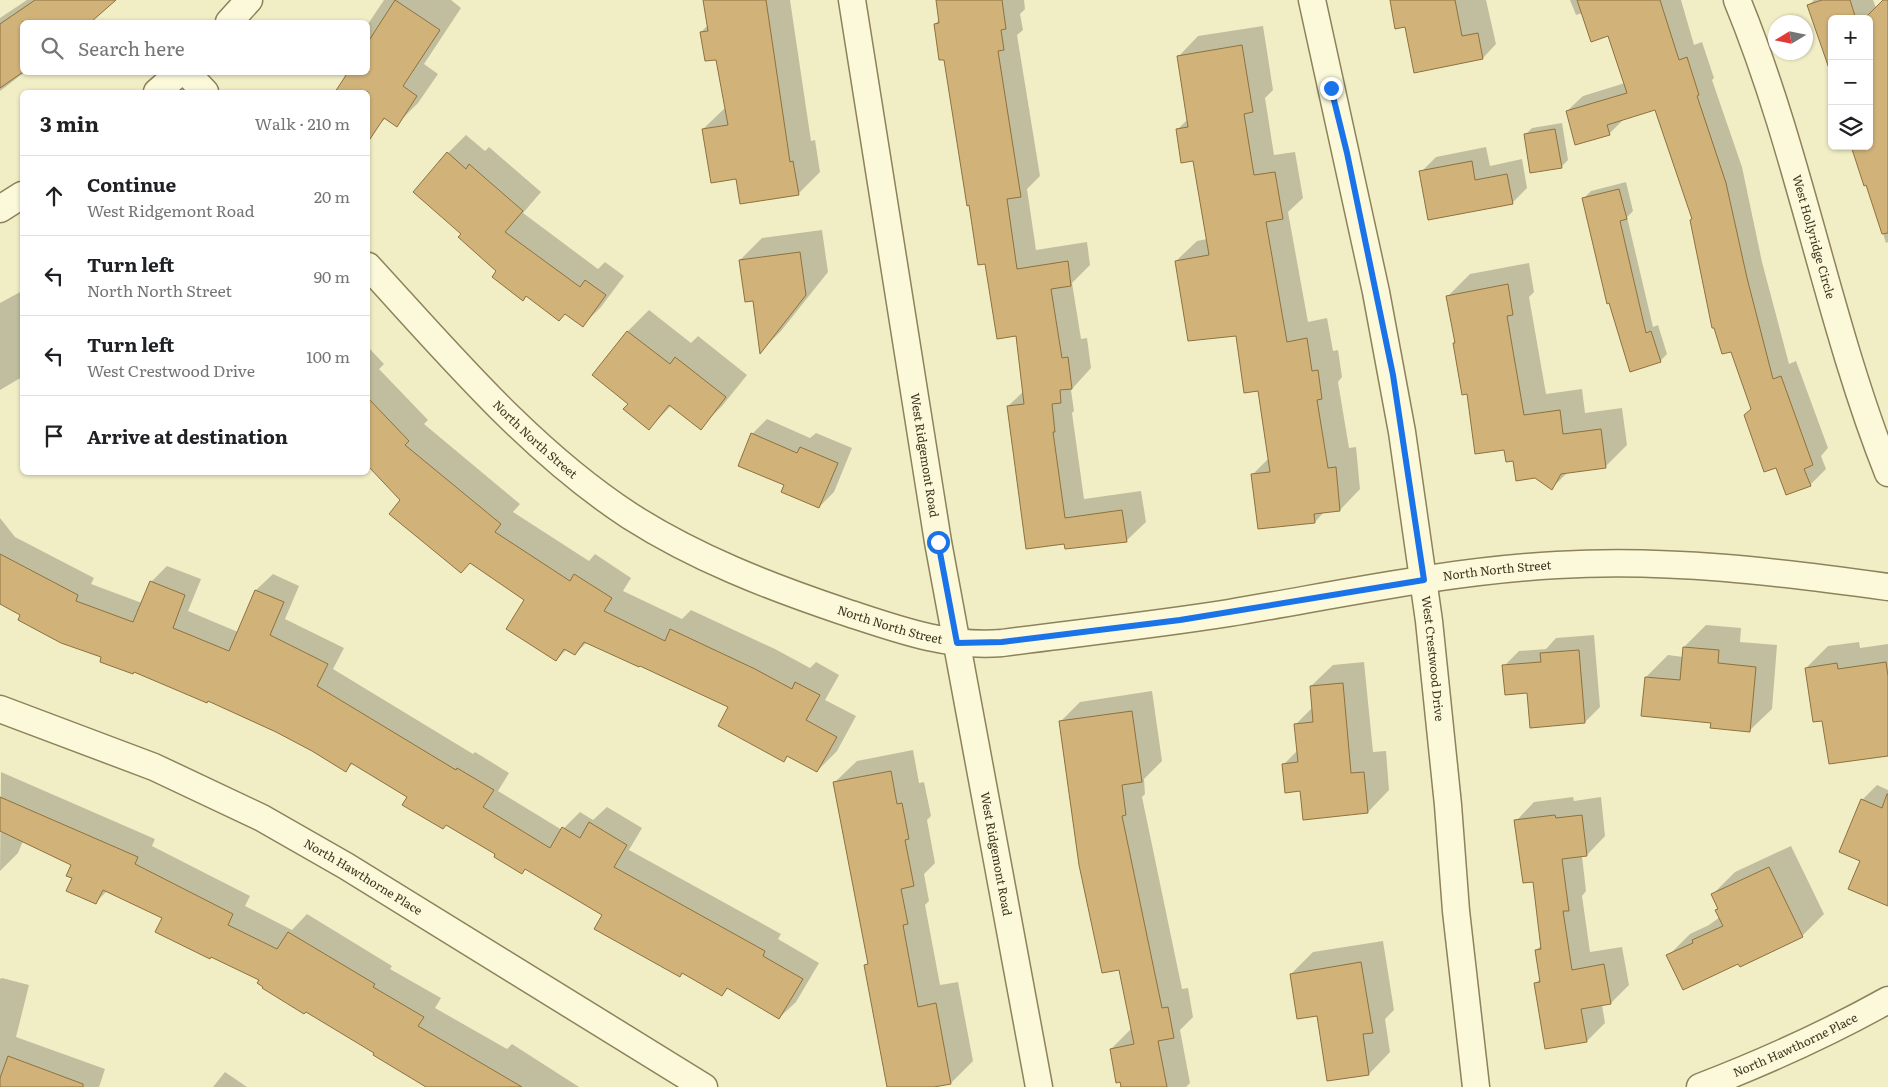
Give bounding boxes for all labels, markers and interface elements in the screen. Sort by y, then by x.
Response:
north arrow [1768,15,1813,60]
map controls [1828,15,1873,150]
button: + [1828,15,1873,60]
search box [20,20,370,75]
icon: search [38,34,66,62]
text: Search here [78,34,185,62]
button: − [1828,60,1873,105]
route end [1320,77,1343,100]
button: layers [1828,105,1873,150]
text: 3 min [40,107,99,138]
text: Walk · 210 m [255,111,350,135]
text: Continue [87,170,176,198]
street label: West Hollyridge Circle [1788,172,1840,301]
icon: ahead [40,182,68,210]
text: 20 m [314,184,350,208]
text: West Ridgemont Road [87,198,255,222]
text: Turn left [87,250,174,278]
icon: left [40,262,68,290]
text: 90 m [314,264,350,288]
text: North North Street [87,278,232,302]
text: Turn left [87,330,174,358]
icon: left [40,342,68,370]
text: 100 m [306,344,350,368]
text: West Crestwood Drive [87,358,255,382]
street label: West Ridgemont Road [906,392,944,519]
street label: North North Street [489,396,582,482]
icon: arrive [40,422,68,450]
text: Arrive at destination [87,422,288,450]
route start [927,531,950,554]
street label: North North Street [1442,555,1552,585]
street label: West Crestwood Drive [1417,595,1449,722]
street label: North North Street [835,600,944,648]
street label: West Ridgemont Road [976,790,1017,918]
street label: North Hawthorne Place [301,834,426,919]
street label: North Hawthorne Place [1730,1008,1860,1081]

